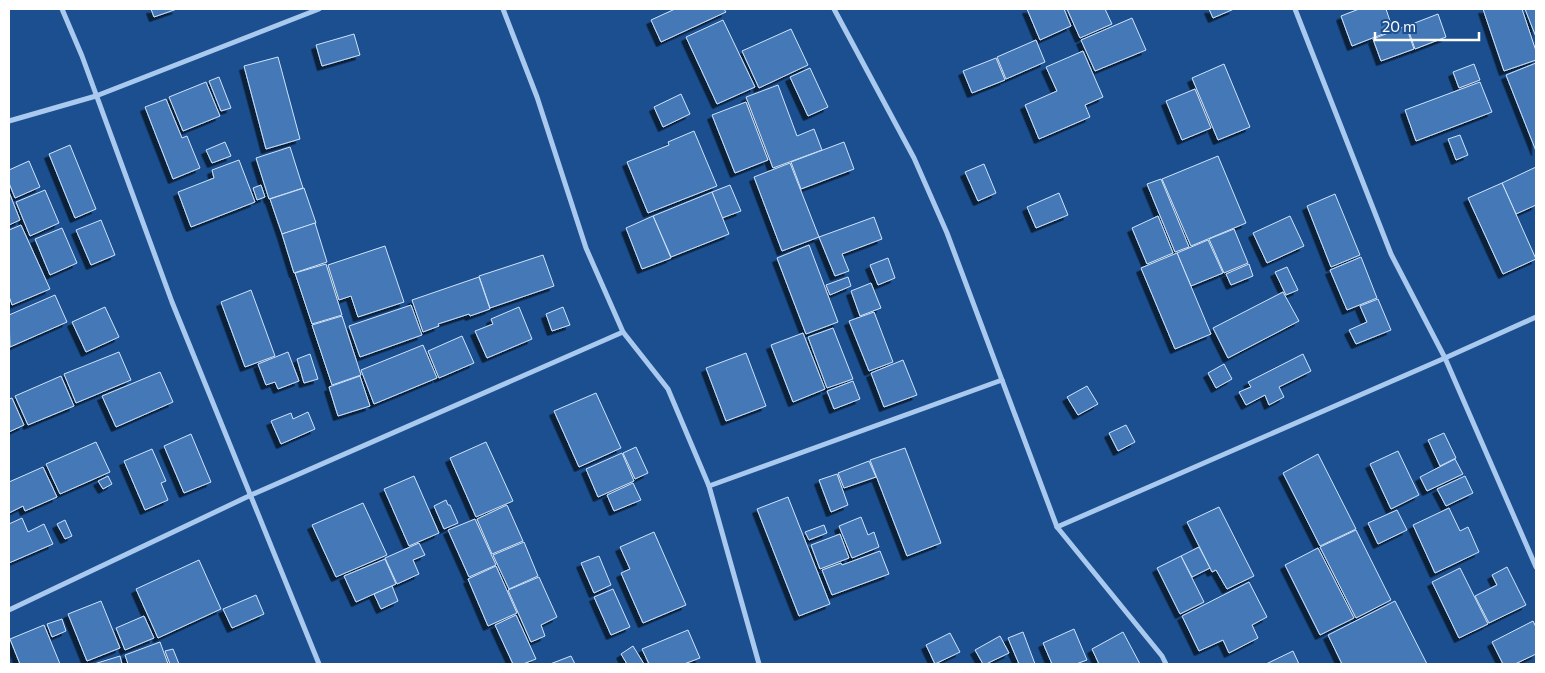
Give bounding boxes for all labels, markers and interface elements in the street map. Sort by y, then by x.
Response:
scale bar [1375,10,1479,42]
text: 20 m [1382,17,1416,35]

